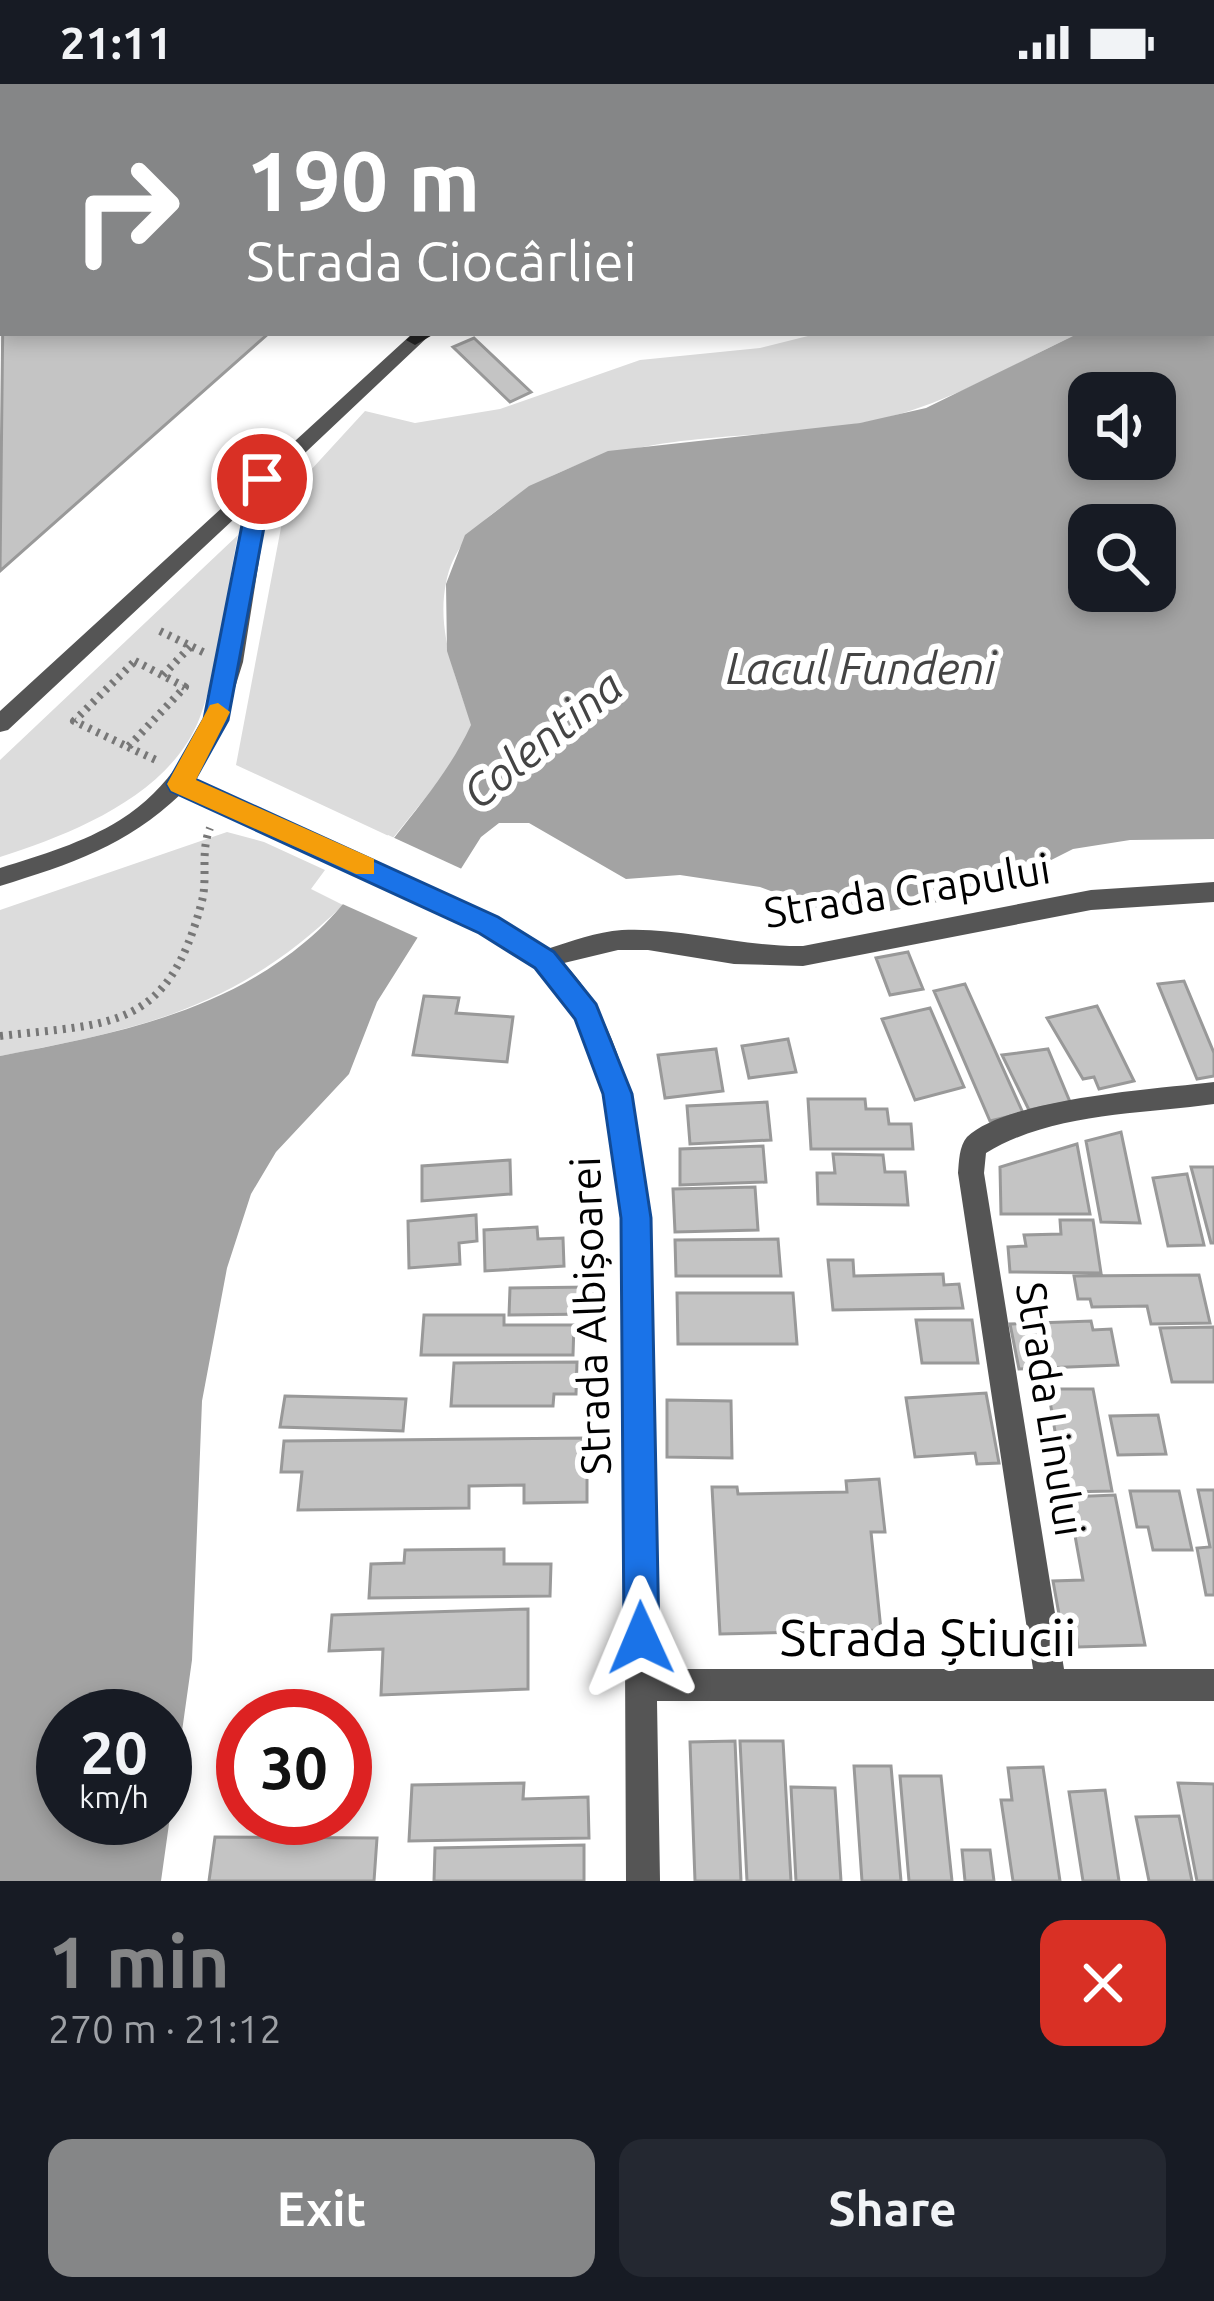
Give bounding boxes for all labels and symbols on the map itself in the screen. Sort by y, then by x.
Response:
pin [211,428,313,530]
water label: Lacul Fundeni [726,642,998,693]
water label: Colentina [452,660,632,818]
street label: Strada Crapului [761,844,1053,936]
street label: Strada Albișoarei [561,1156,619,1476]
street label: Strada Linului [1008,1279,1094,1539]
position arrow [578,1575,704,1701]
street label: Strada Știucii [780,1608,1076,1666]
speed limit sign: 30 [216,1689,372,1845]

